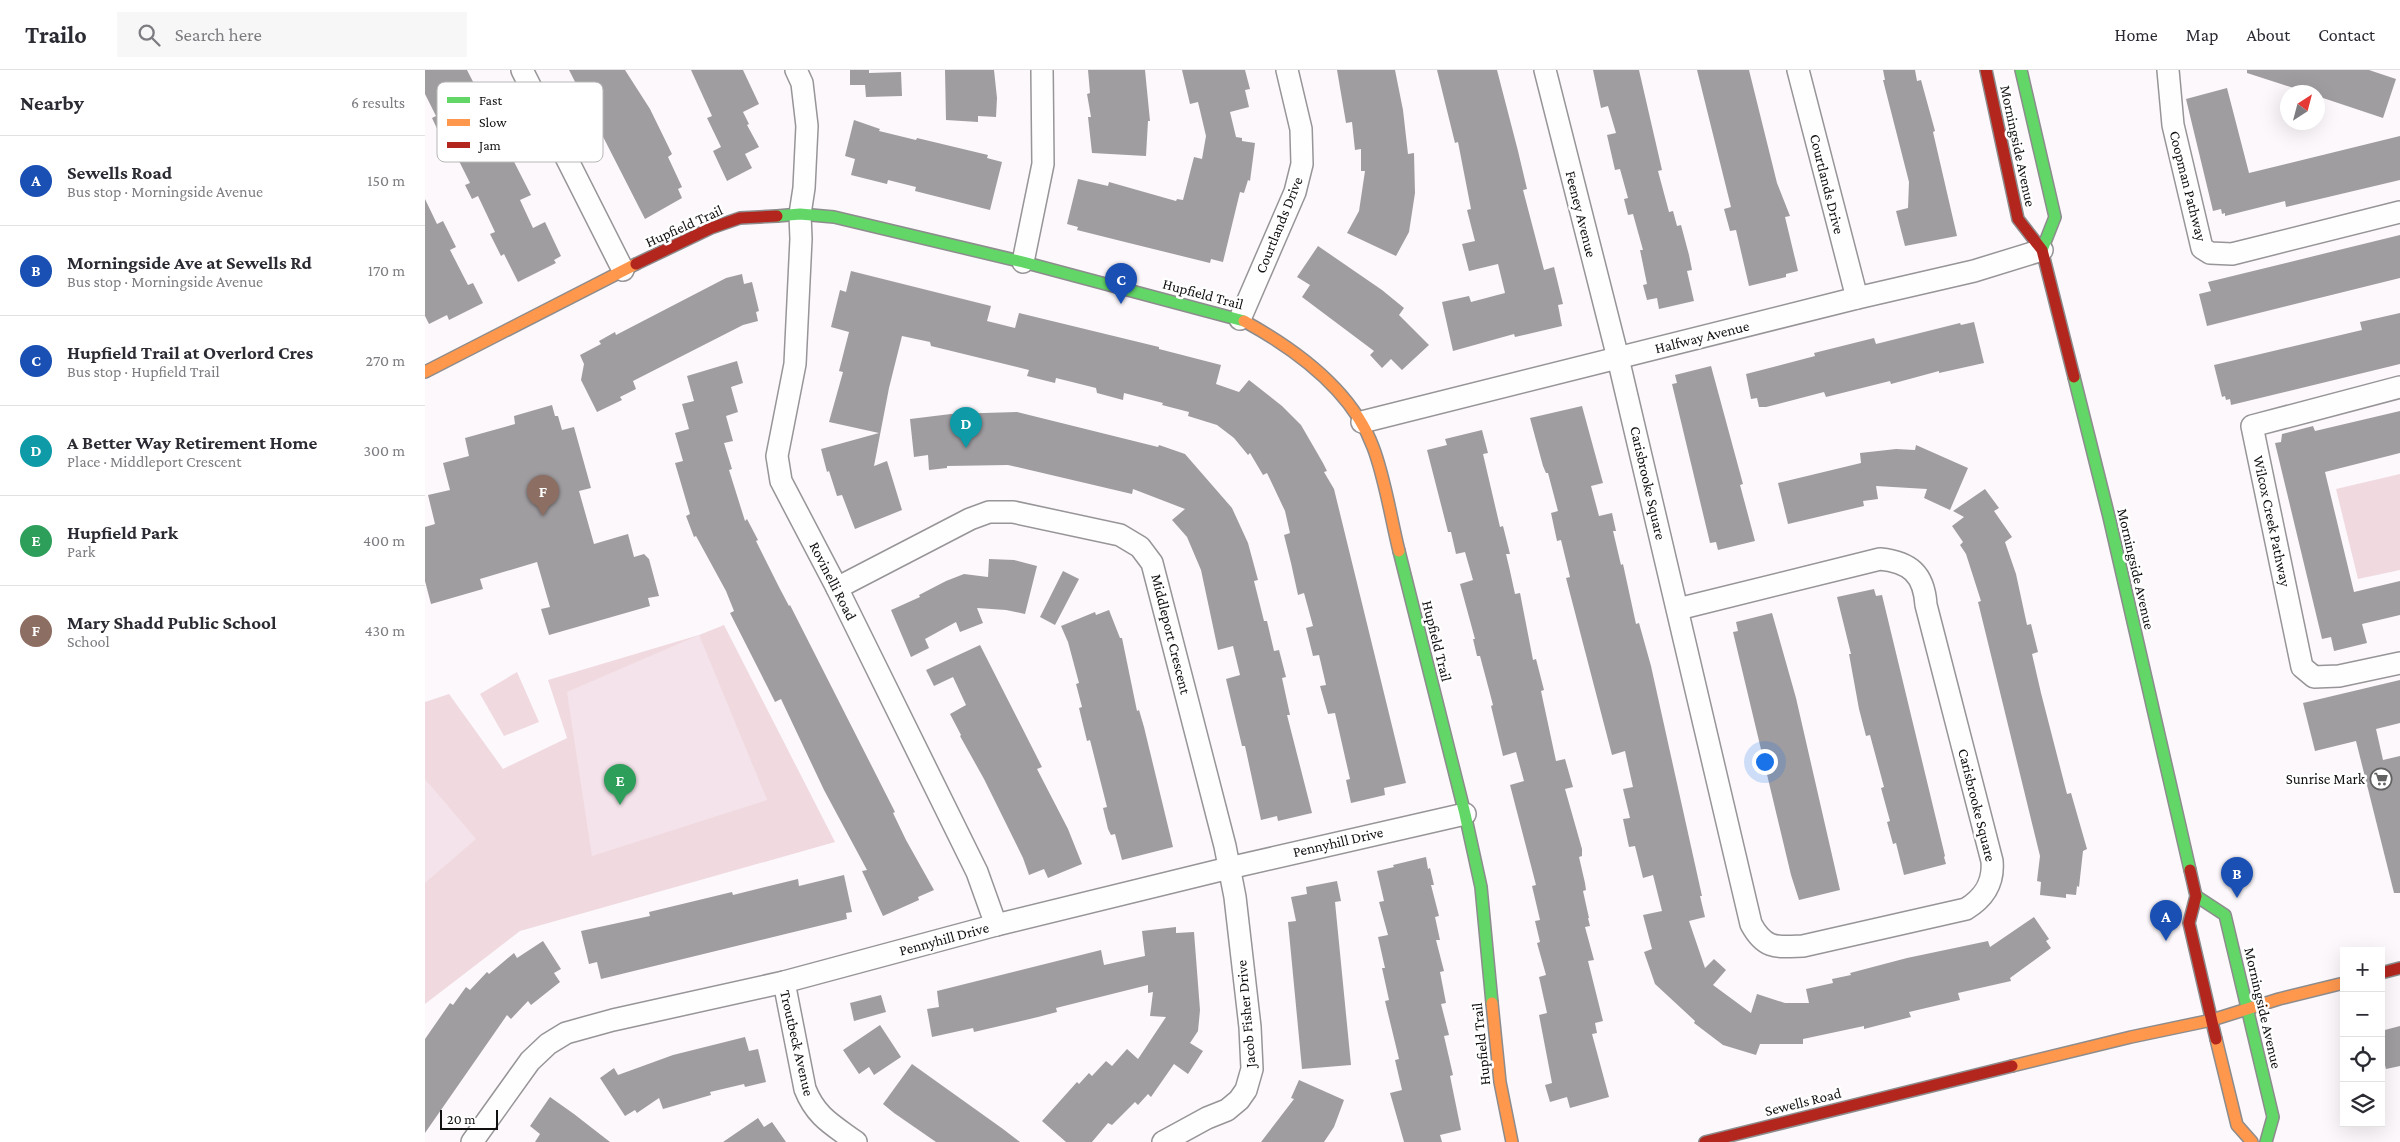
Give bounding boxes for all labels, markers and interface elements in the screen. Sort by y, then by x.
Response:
search box [117,12,467,57]
text: Trailo [25,21,87,48]
icon: search [135,21,163,49]
text: Search here [175,24,262,45]
text: Home [2115,25,2158,45]
text: Map [2186,25,2218,45]
text: About [2246,25,2290,45]
text: Contact [2318,25,2375,45]
legend [437,82,603,162]
street label: Morningside Avenue [1996,84,2039,209]
north arrow [2280,85,2325,130]
text: Nearby [20,91,84,115]
text: Fast [479,92,503,108]
text: 6 results [351,94,405,111]
text: Slow [479,114,507,130]
street label: Coopman Pathway [2166,129,2209,243]
street label: Courtlands Drive [1807,132,1847,236]
text: Jam [477,137,501,153]
text: Sewells Road [67,162,172,183]
street label: Feeney Avenue [1562,169,1600,260]
text: A [31,172,41,189]
text: 150 m [367,172,405,189]
street label: Courtlands Drive [1252,174,1306,276]
text: Bus stop · Morningside Avenue [67,183,263,200]
street label: Hupfield Trail [643,202,726,251]
text: Morningside Ave at Sewells Rd [67,252,312,273]
text: B [31,262,41,279]
text: 170 m [368,262,405,279]
pin: C [1105,263,1137,304]
text: Bus stop · Morningside Avenue [67,273,263,290]
street label: Hupfield Trail [1161,276,1245,313]
street label: Halfway Avenue [1653,317,1751,357]
text: Hupfield Trail at Overlord Cres [67,342,313,363]
text: C [31,352,41,369]
text: 270 m [366,352,405,369]
text: Bus stop · Hupfield Trail [67,363,220,380]
pin: D [950,407,982,448]
street label: Carisbrooke Square [1626,425,1669,542]
text: A Better Way Retirement Home [67,432,317,453]
text: D [30,442,42,459]
text: 300 m [363,442,405,459]
text: Place · Middleport Crescent [67,453,242,470]
street label: Wilcox Creek Pathway [2249,454,2294,588]
pin: F [527,475,559,516]
street label: Morningside Avenue [2113,507,2158,632]
text: Hupfield Park [67,522,178,543]
text: E [31,532,41,549]
text: 400 m [363,532,405,549]
street label: Rovinelli Road [806,539,860,623]
text: Park [67,543,95,560]
street label: Middleport Crescent [1147,572,1194,697]
street label: Hupfield Trail [1418,599,1455,683]
text: Mary Shadd Public School [67,612,277,633]
text: F [32,622,40,639]
text: 430 m [364,622,405,639]
text: School [67,633,110,650]
street label: Carisbrooke Square [1954,747,1999,864]
your location [1752,749,1778,775]
pin: E [604,764,636,805]
supermarket icon: Sunrise Mark [2369,767,2393,791]
place label: Sunrise Mark [2286,771,2366,787]
street label: Pennyhill Drive [1291,824,1385,861]
pin: B [2221,857,2253,898]
pin: A [2150,900,2182,941]
street label: Pennyhill Drive [897,919,991,960]
street label: Morningside Avenue [2240,946,2285,1071]
map controls [2340,947,2385,1127]
button: + [2340,947,2385,992]
street label: Jacob Fisher Drive [1233,959,1260,1071]
street label: Troutbeck Avenue [777,989,817,1098]
button: − [2340,992,2385,1037]
street label: Hupfield Trail [1469,1002,1494,1086]
button: locate [2340,1037,2385,1082]
button: layers [2340,1082,2385,1127]
street label: Sewells Road [1763,1085,1843,1119]
scale bar [440,1107,497,1130]
text: 20 m [447,1111,475,1127]

